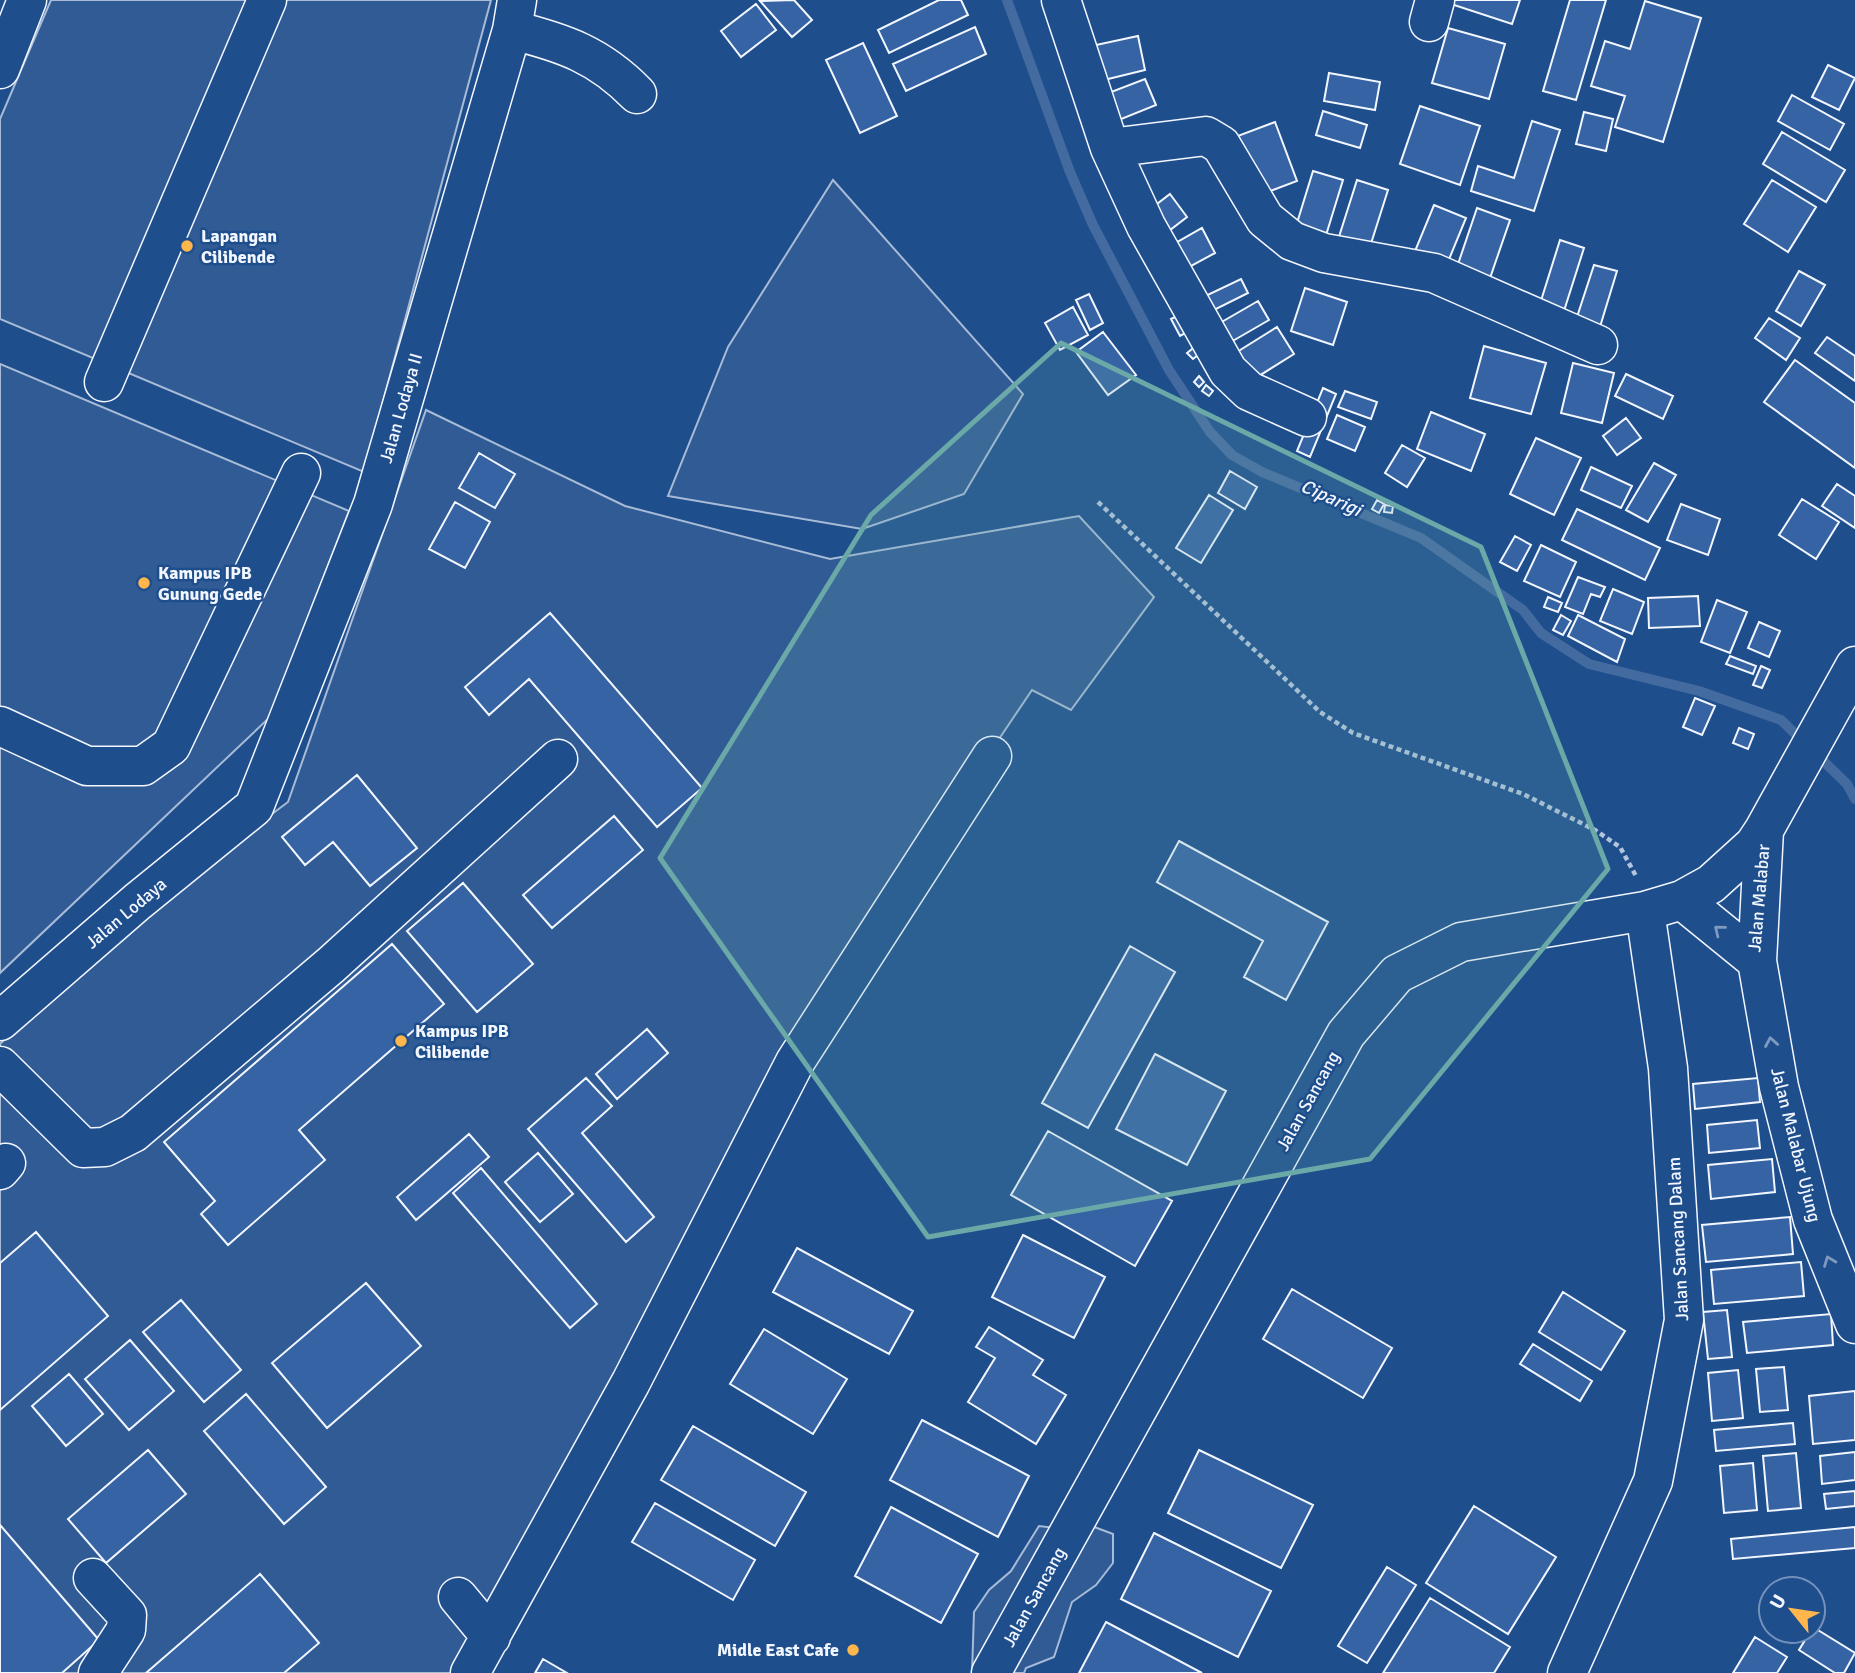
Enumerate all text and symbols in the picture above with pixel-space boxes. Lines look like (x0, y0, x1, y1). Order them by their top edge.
place label: Lapangan Cilibende (201, 225, 277, 268)
marker: Lapangan Cilibende (179, 238, 195, 254)
street label: Jalan Lodaya II (375, 350, 427, 466)
water label: Ciparigi (1297, 474, 1367, 523)
place label: Kampus IPB Gunung Gede (158, 562, 262, 605)
marker: Kampus IPB Gunung Gede (136, 575, 152, 591)
street label: Jalan Malabar (1743, 843, 1775, 953)
street label: Jalan Lodaya (81, 873, 171, 953)
one-way arrow (1715, 926, 1727, 939)
place label: Kampus IPB Cilibende (415, 1020, 509, 1063)
marker: Kampus IPB Cilibende (393, 1033, 409, 1049)
one-way arrow (1764, 1036, 1779, 1047)
street label: Jalan Sancang (1272, 1047, 1344, 1155)
street label: Jalan Malabar Ujung (1766, 1065, 1826, 1225)
street label: Jalan Sancang Dalam (1663, 1156, 1693, 1322)
one-way arrow (1824, 1256, 1838, 1268)
street label: Jalan Sancang (998, 1543, 1070, 1651)
north arrow (1757, 1575, 1827, 1645)
text: U (1765, 1590, 1792, 1614)
place label: Midle East Cafe (717, 1639, 839, 1661)
marker: Midle East Cafe (845, 1642, 861, 1658)

